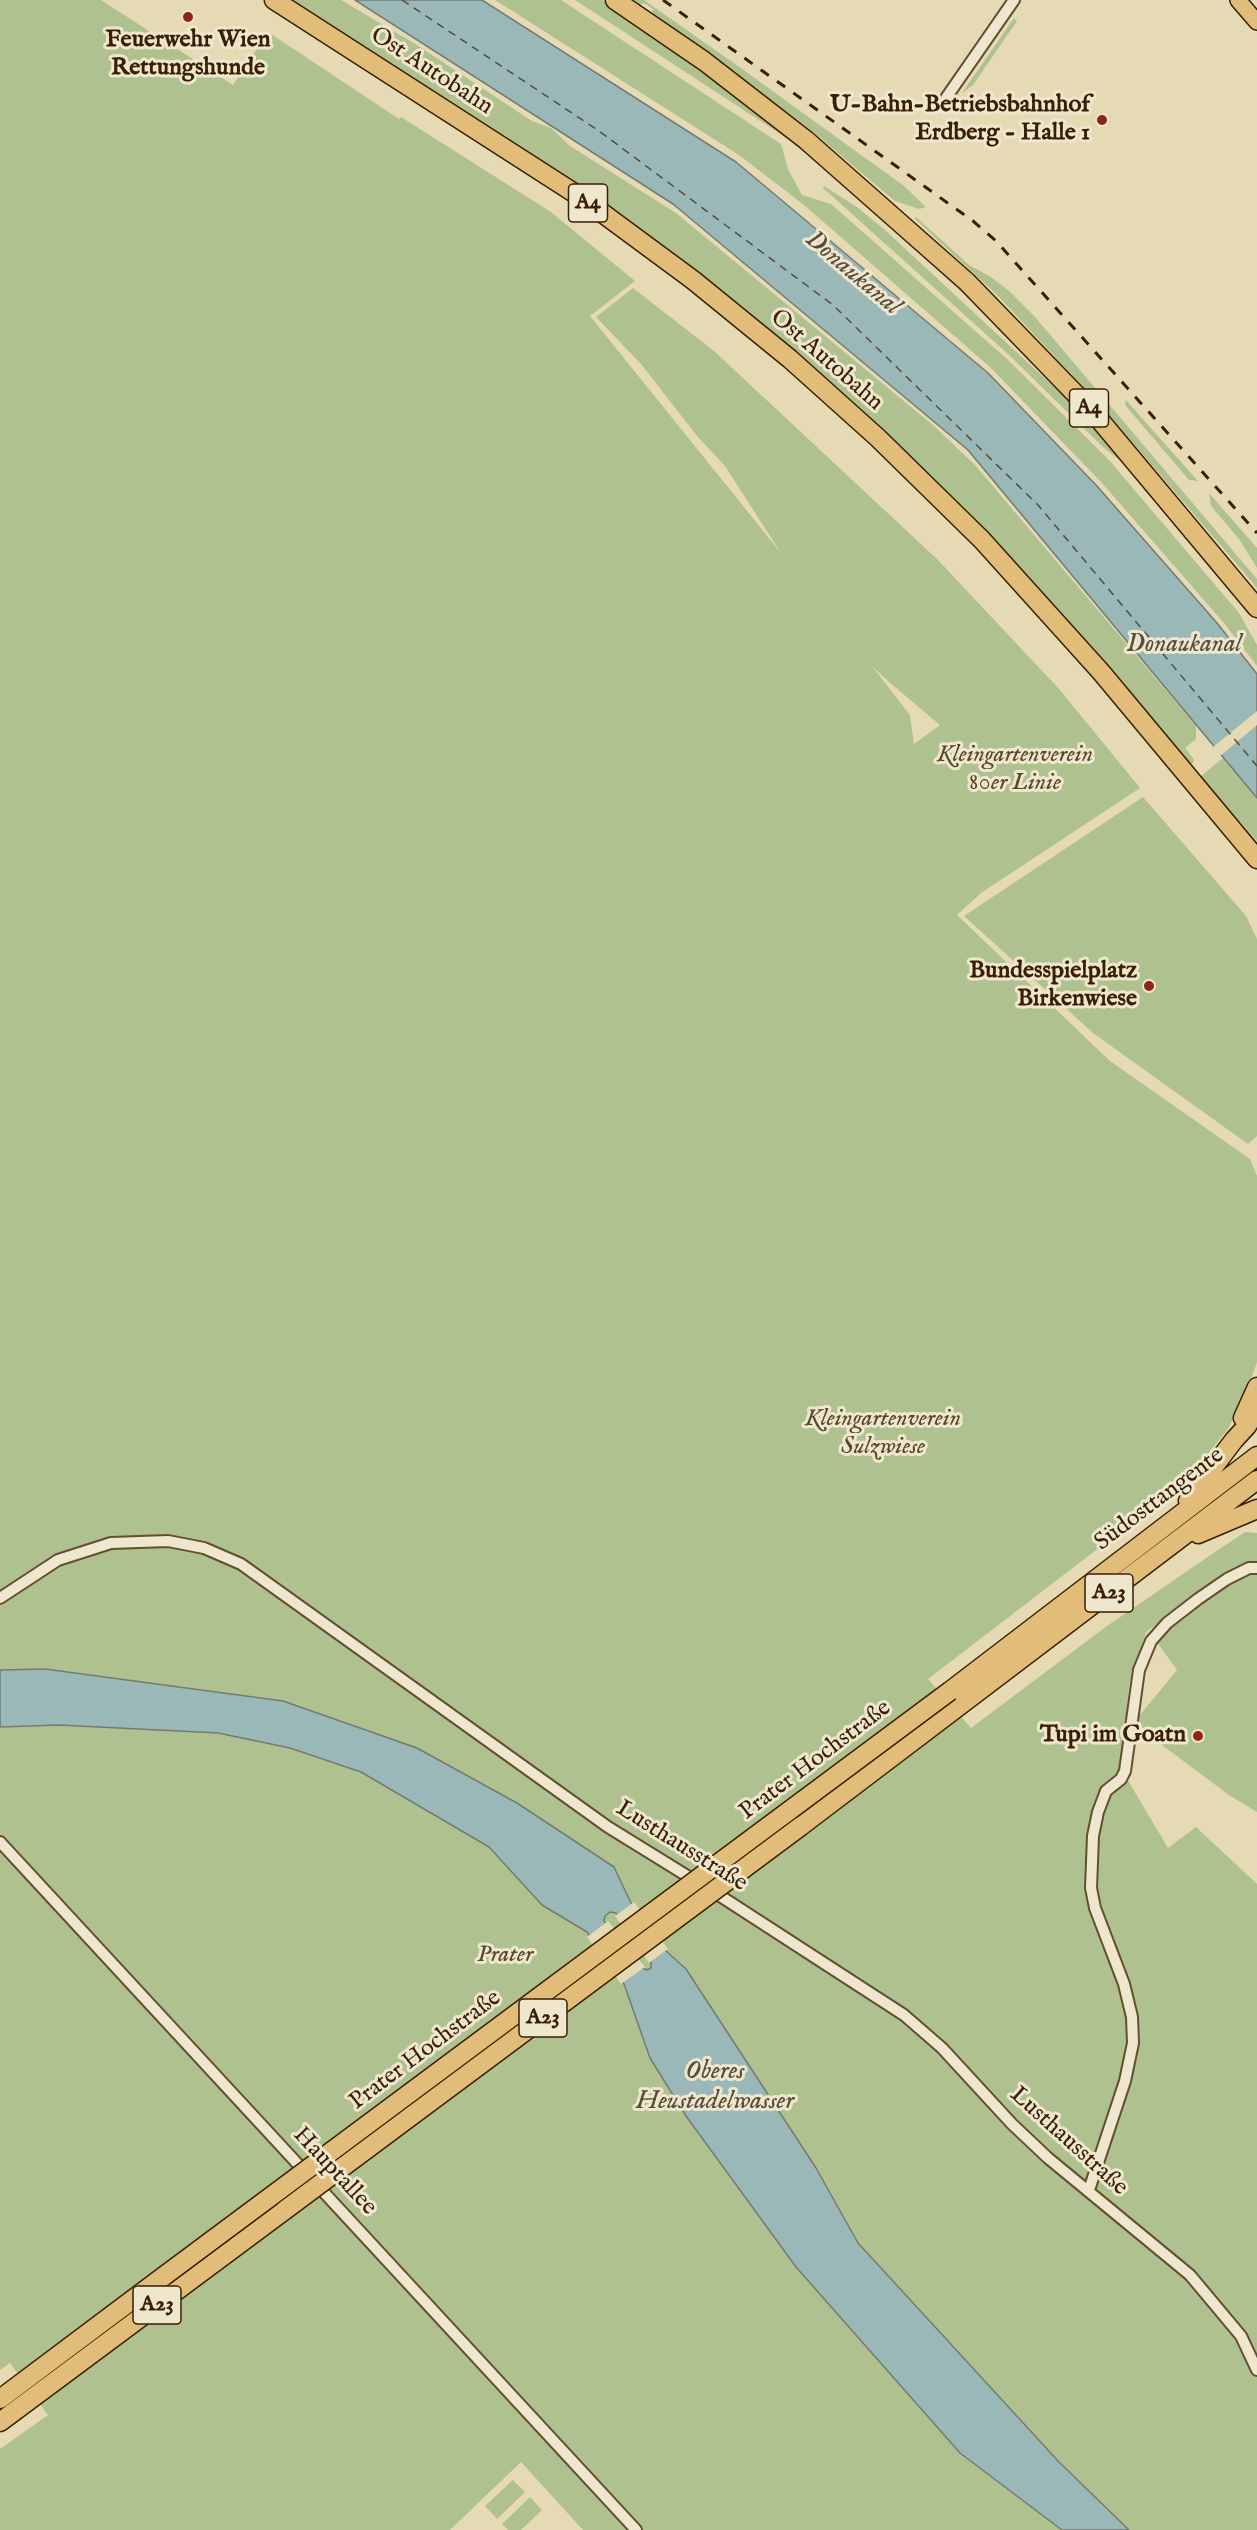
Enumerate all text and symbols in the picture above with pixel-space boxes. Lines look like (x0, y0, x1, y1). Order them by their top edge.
marker: Feuerwehr Wien Rettungshunde (181, 10, 195, 24)
street label: Ost Autobahn (364, 22, 498, 122)
place label: Feuerwehr Wien Rettungshunde (106, 27, 270, 83)
place label: U-Bahn-Betriebsbahnhof Erdberg - Halle 1 (830, 92, 1090, 148)
marker: U-Bahn-Betriebsbahnhof Erdberg - Halle 1 (1095, 113, 1109, 127)
road number: A4 (568, 184, 608, 222)
water label: Donaukanal (798, 225, 906, 323)
street label: Ost Autobahn (764, 304, 888, 418)
road number: A4 (1070, 389, 1108, 427)
water label: Donaukanal (1126, 630, 1242, 662)
park label: Kleingartenverein 80er Linie (937, 742, 1093, 798)
place label: Bundesspielplatz Birkenwiese (969, 958, 1137, 1014)
marker: Bundesspielplatz Birkenwiese (1142, 979, 1156, 993)
park label: Kleingartenverein Sulzwiese (805, 1406, 961, 1462)
street label: Südosttangente (1090, 1442, 1230, 1558)
road number: A23 (1085, 1574, 1133, 1612)
street label: Prater Hochstraße (735, 1695, 897, 1827)
place label: Tupi im Goatn (1040, 1722, 1186, 1750)
marker: Tupi im Goatn (1191, 1729, 1205, 1743)
street label: Lusthausstraße (610, 1795, 752, 1899)
park label: Prater (477, 1942, 533, 1970)
street label: Prater Hochstraße (345, 1985, 507, 2117)
road number: A23 (519, 1999, 567, 2037)
water label: Oberes Heustadelwasser (636, 2057, 794, 2118)
street label: Lusthausstraße (1003, 2081, 1133, 2203)
street label: Hauptallee (286, 2122, 382, 2222)
road number: A23 (133, 2286, 181, 2324)

